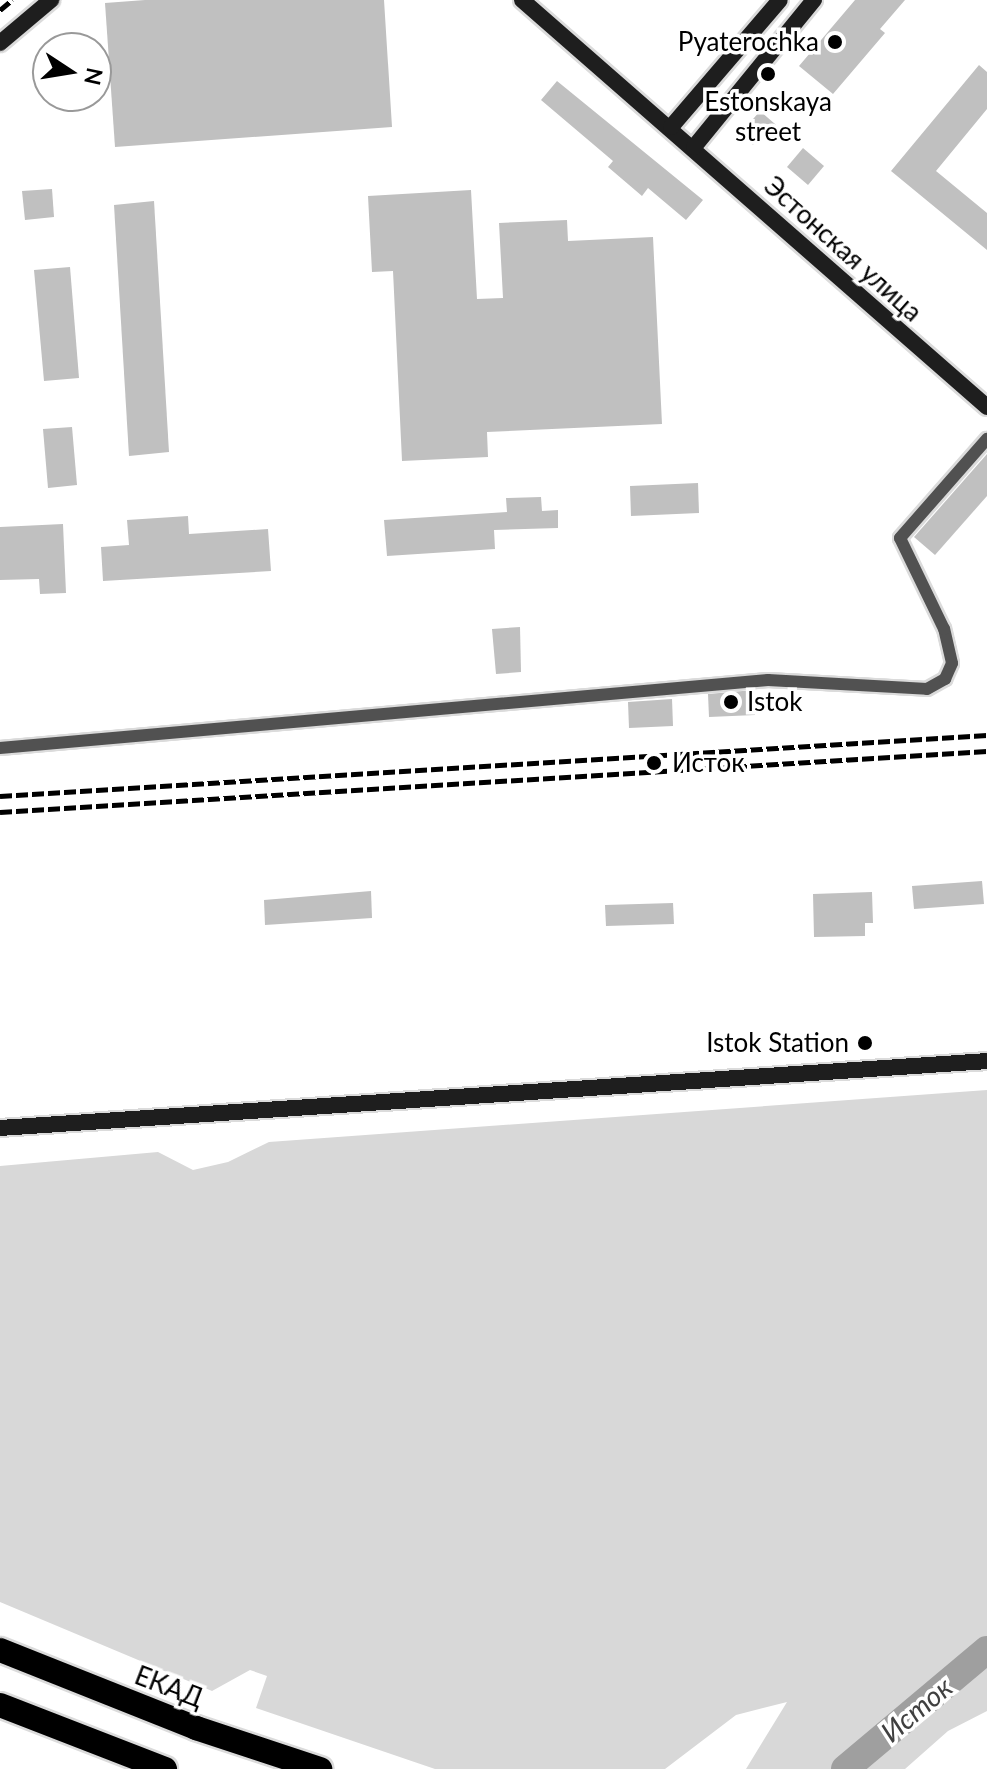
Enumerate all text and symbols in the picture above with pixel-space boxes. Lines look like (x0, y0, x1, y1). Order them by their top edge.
place label: Pyaterochka (678, 26, 819, 58)
north arrow (32, 32, 112, 112)
marker: Pyaterochka (826, 33, 844, 51)
marker: Estonskaya street (759, 65, 777, 83)
text: N (79, 66, 109, 88)
place label: Estonskaya street (704, 86, 832, 148)
street label: Эстонская улица (758, 170, 928, 328)
place label: Istok (747, 686, 802, 718)
marker: Istok (722, 693, 740, 711)
place label: Исток (672, 747, 745, 779)
marker: Исток (643, 752, 665, 774)
place label: Istok Station (706, 1027, 849, 1059)
marker: Istok Station (856, 1034, 874, 1052)
street label: ЕКАД (130, 1660, 208, 1714)
water label: Исток (874, 1670, 958, 1748)

